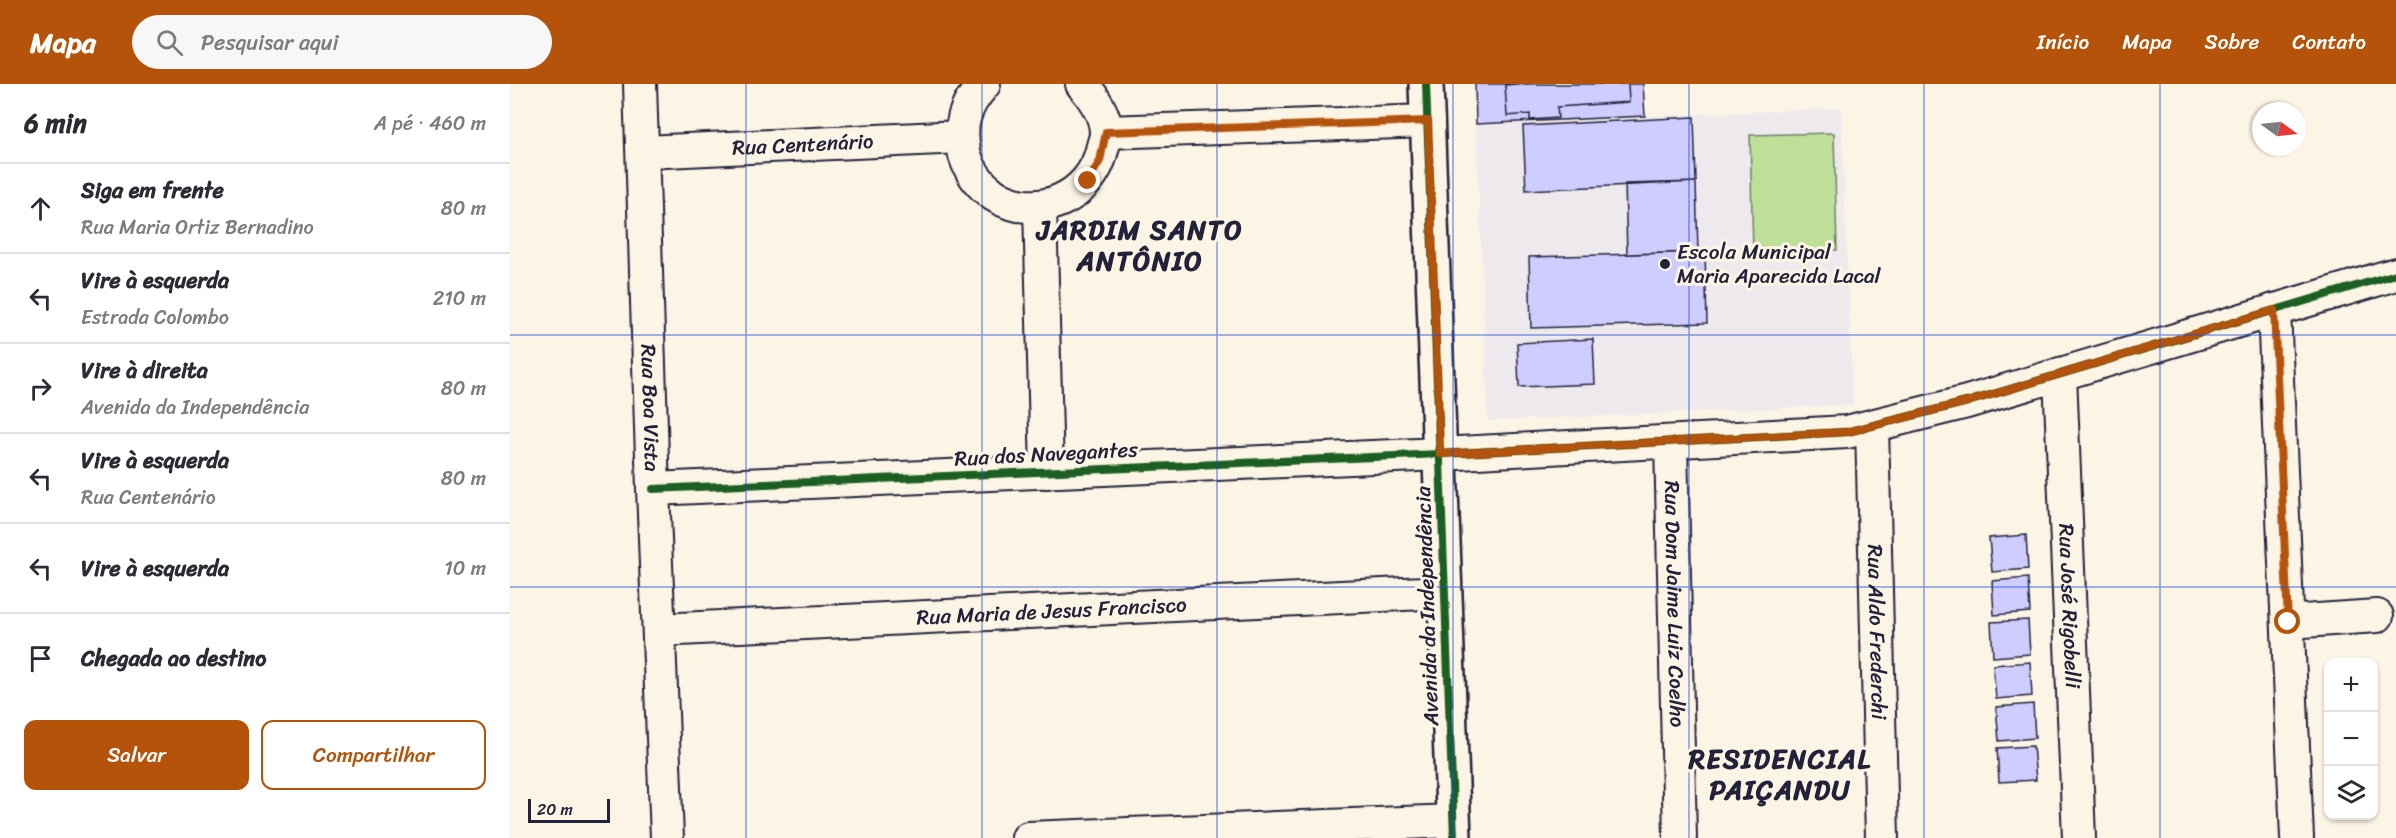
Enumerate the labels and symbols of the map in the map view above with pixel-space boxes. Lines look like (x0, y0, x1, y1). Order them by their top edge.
north arrow (2252, 102, 2306, 156)
street label: Rua Centenário (731, 122, 874, 167)
route end (1074, 167, 1100, 193)
district label: JARDIM SANTO ANTÔNIO (1035, 206, 1243, 285)
place label: Escola Municipal Maria Aparecida Lacal (1677, 233, 1882, 295)
marker: Escola Municipal Maria Aparecida Lacal (1658, 257, 1672, 271)
street label: Rua Boa Vista (629, 343, 671, 473)
street label: Rua dos Navegantes (953, 430, 1139, 478)
street label: Rua Dom Jaime Luiz Coelho (1653, 480, 1696, 728)
street label: Avenida da Independência (1404, 485, 1450, 727)
street label: Rua José Rigobelli (2047, 523, 2092, 690)
street label: Rua Aldo Frederchi (1856, 544, 1898, 721)
street label: Rua Maria de Jesus Francisco (916, 585, 1188, 637)
route start (2274, 608, 2300, 634)
district label: RESIDENCIAL PAIÇANDU (1687, 735, 1872, 814)
scale bar (528, 796, 610, 824)

